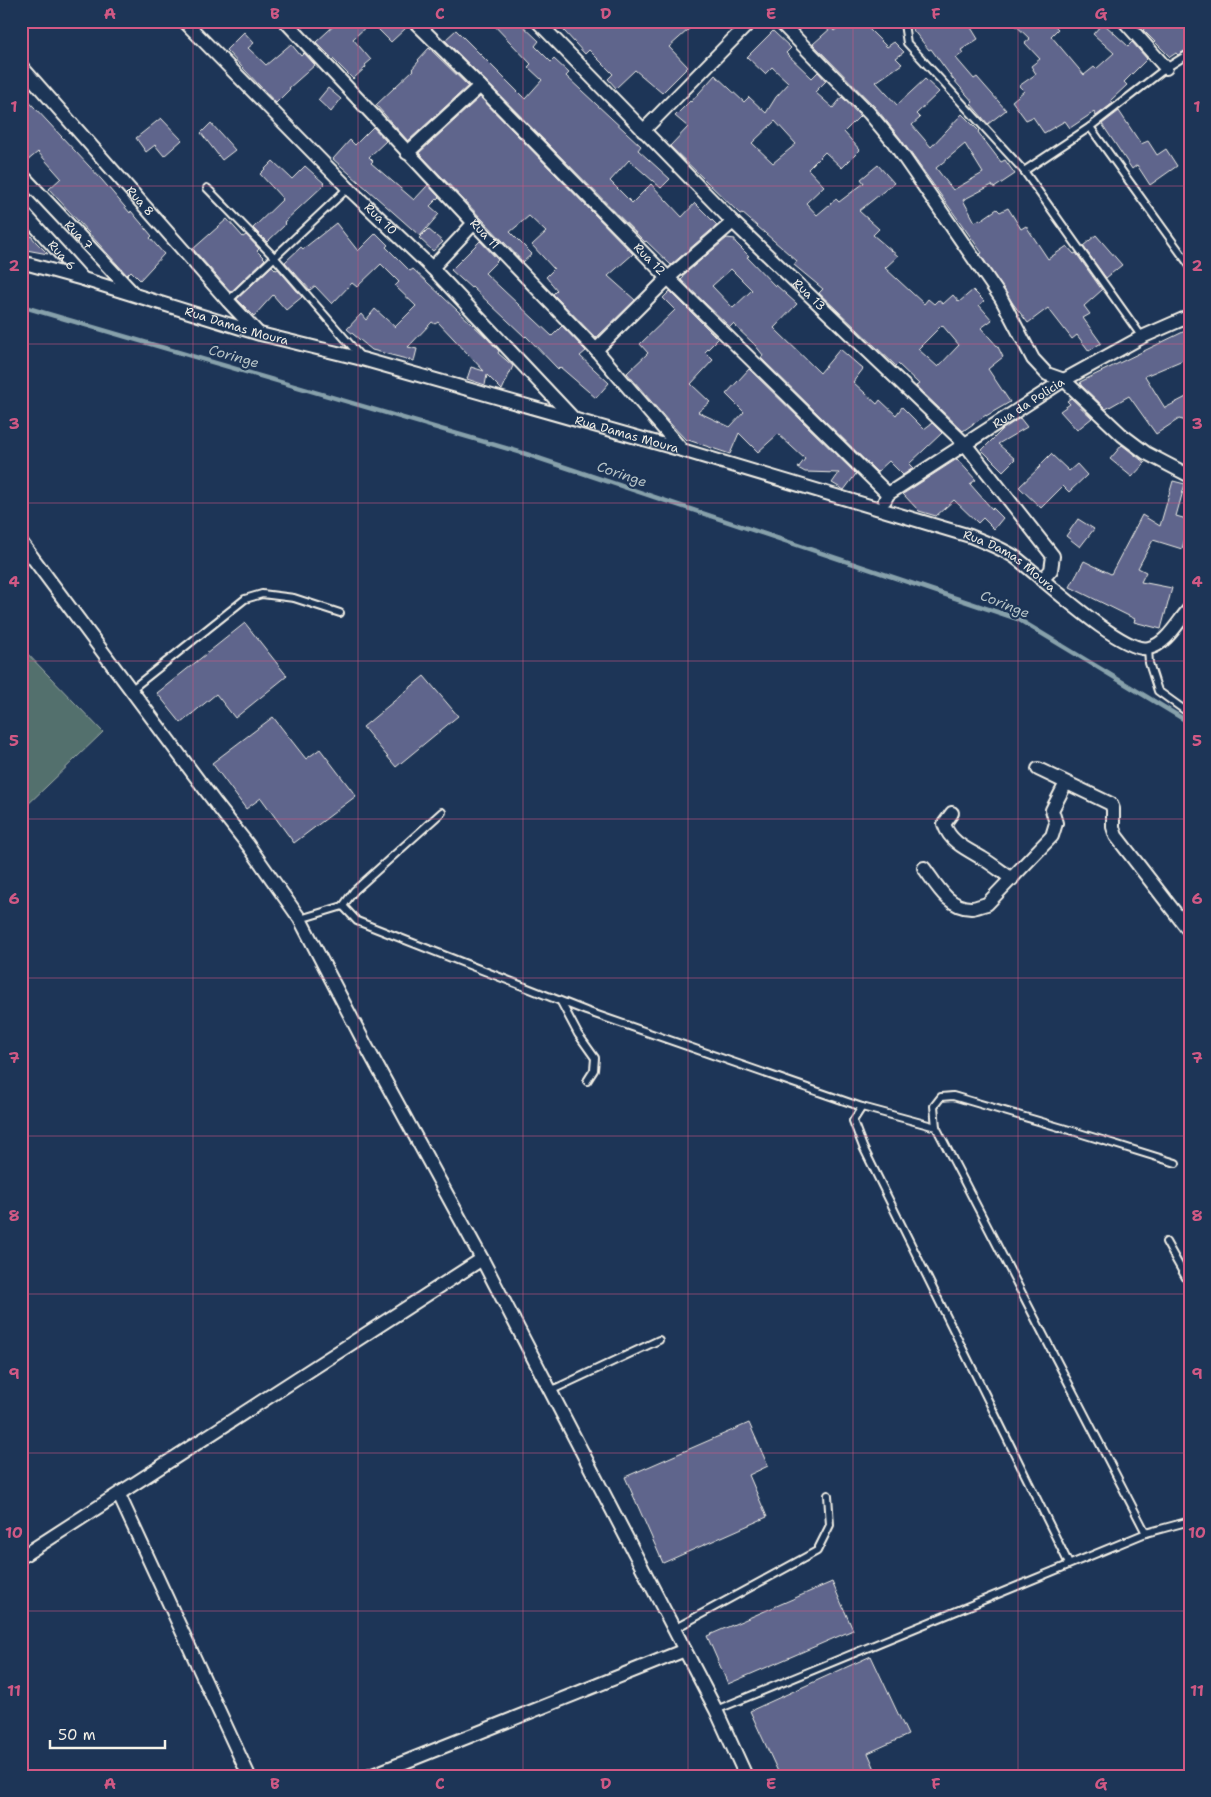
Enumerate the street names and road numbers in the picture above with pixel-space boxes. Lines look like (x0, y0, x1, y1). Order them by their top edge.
street label: Rua 8 (122, 183, 157, 219)
street label: Rua 10 (361, 200, 400, 238)
street label: Rua 11 (466, 216, 503, 253)
street label: Rua 7 (61, 217, 96, 253)
street label: Rua 6 (44, 237, 79, 274)
street label: Rua 12 (630, 240, 669, 279)
street label: Rua 13 (789, 275, 829, 314)
street label: Rua Damas Moura (183, 303, 291, 349)
street label: Rua da Policia (989, 374, 1068, 432)
street label: Rua Damas Moura (573, 412, 681, 457)
street label: Rua Damas Moura (961, 526, 1059, 596)

